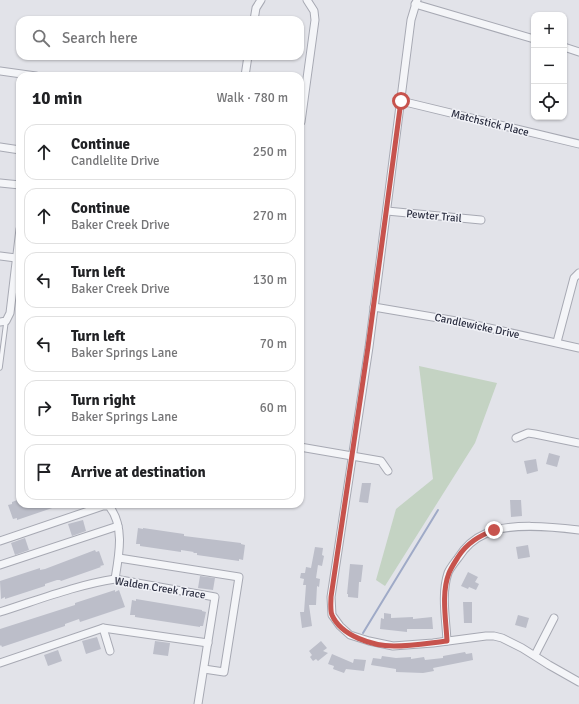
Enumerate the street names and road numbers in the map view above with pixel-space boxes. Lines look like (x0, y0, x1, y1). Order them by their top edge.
street label: Matchstick Place (450, 107, 530, 139)
street label: Pewter Trail (406, 207, 462, 225)
street label: Candlewicke Drive (433, 311, 521, 341)
street label: Walden Creek Trace (114, 574, 206, 602)

